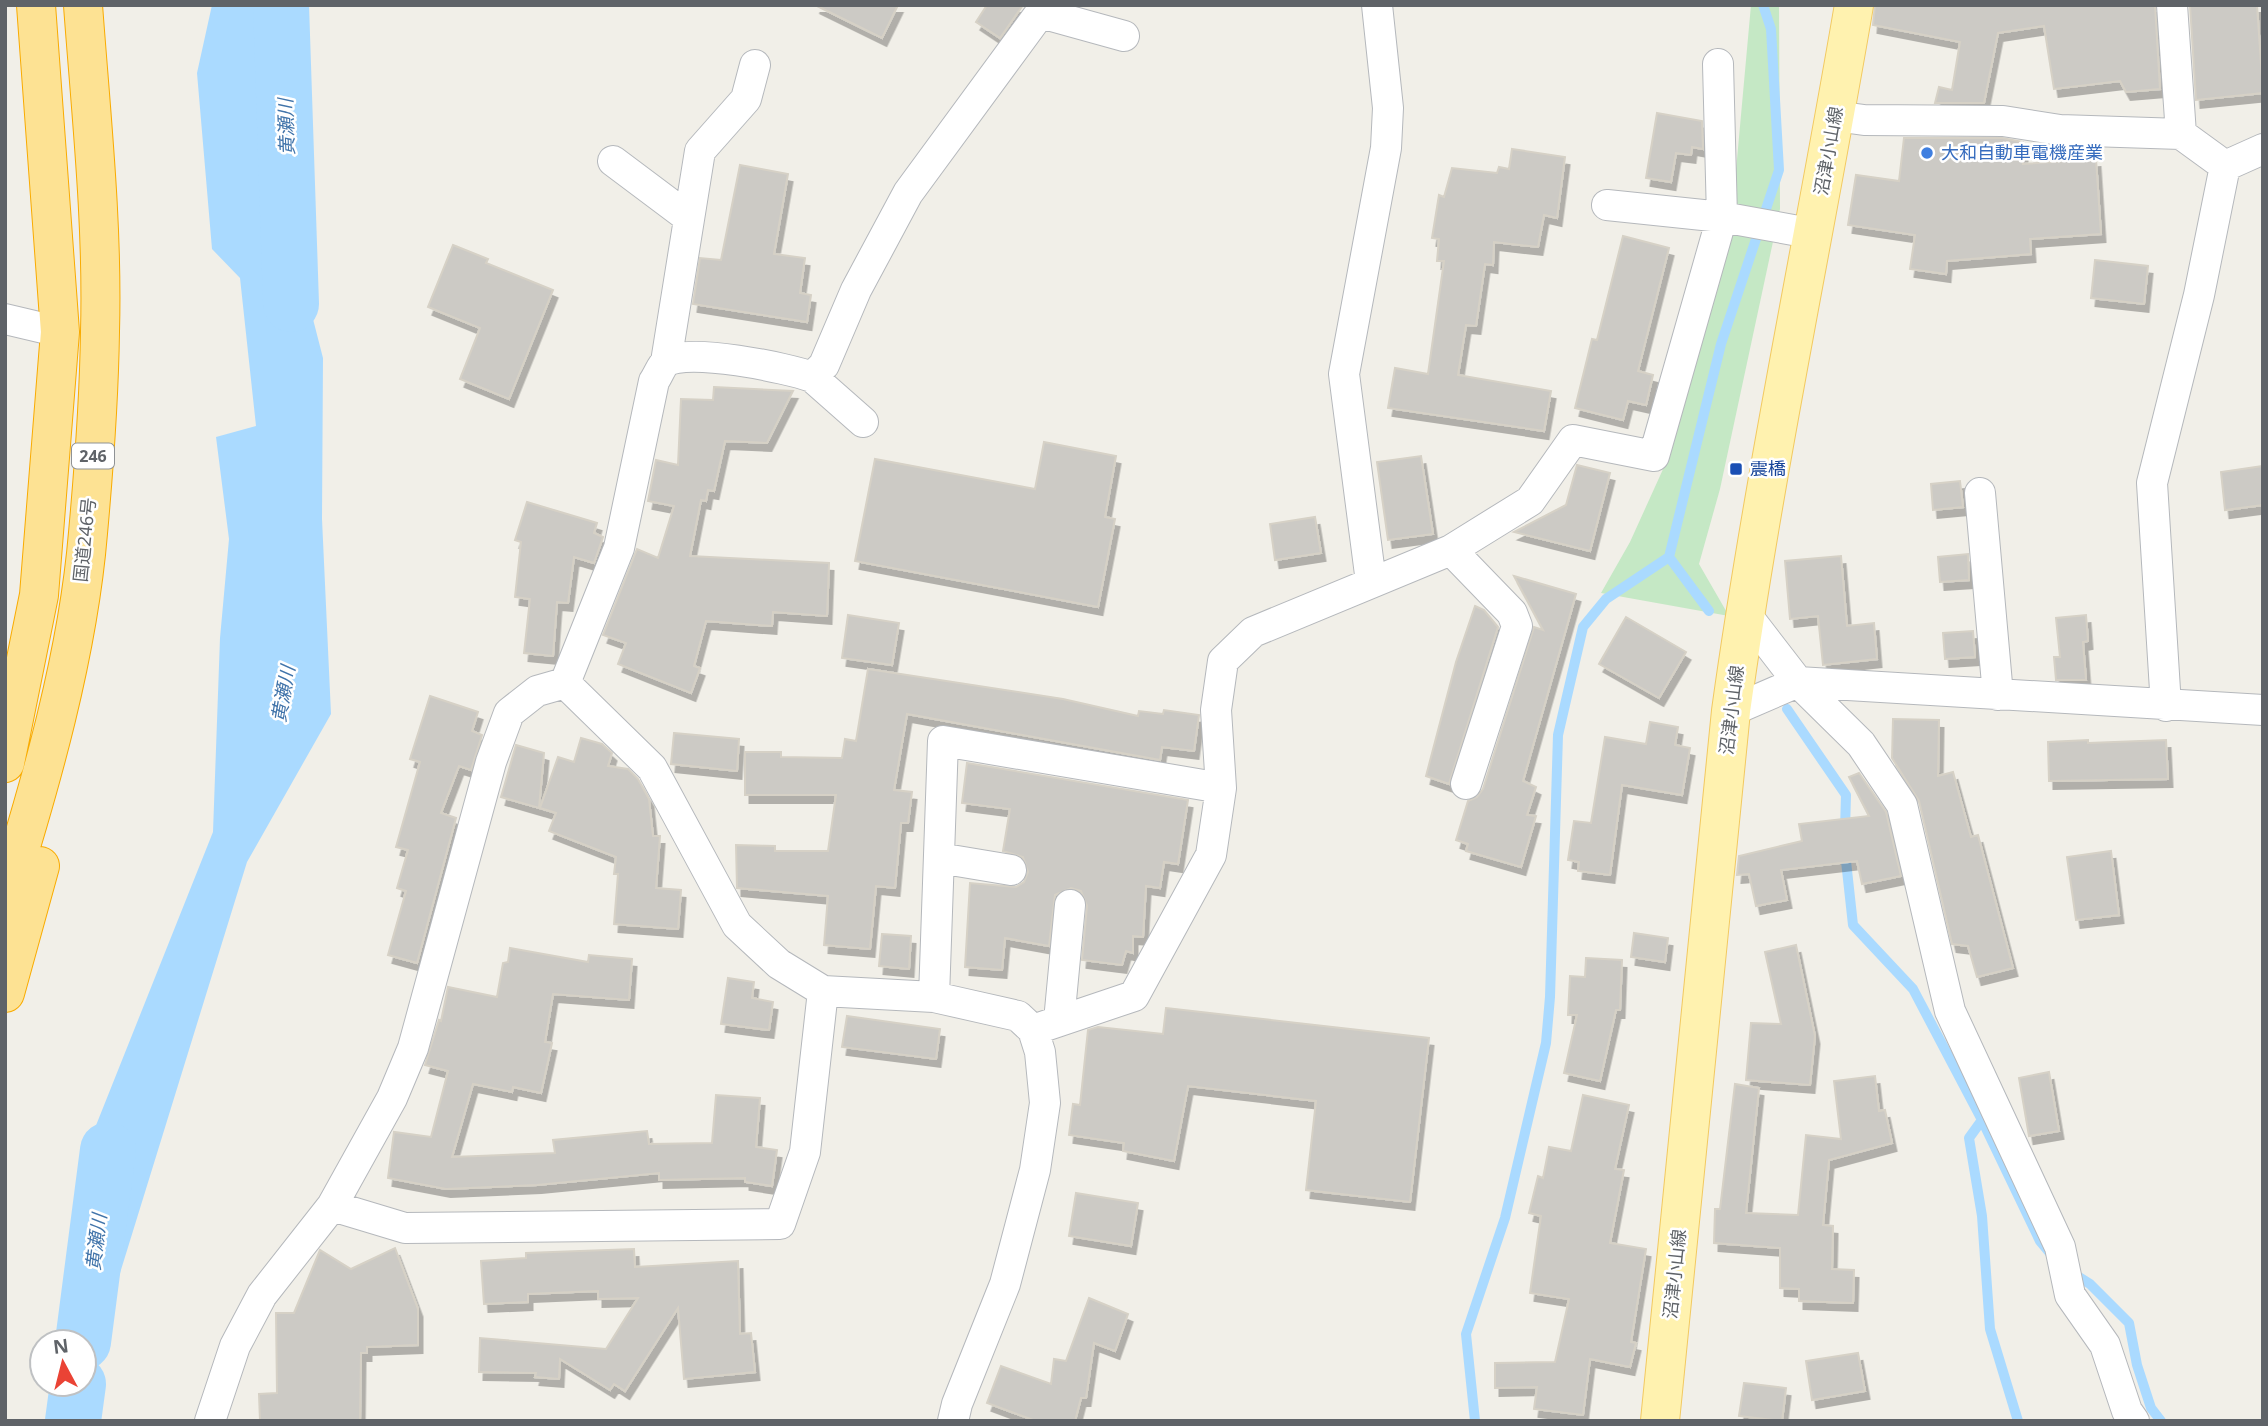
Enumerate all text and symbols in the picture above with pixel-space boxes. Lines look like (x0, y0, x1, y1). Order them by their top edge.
water label: 黄瀬川 (272, 96, 300, 156)
street label: 沼津小山線 (1808, 104, 1848, 197)
place label: 大和自動車電機産業 (1941, 140, 2103, 164)
marker: 大和自動車電機産業 (1919, 145, 1935, 161)
road number: 246 (72, 444, 114, 468)
place label: 震橋 (1750, 456, 1786, 480)
marker: 震橋 (1728, 461, 1744, 477)
street label: 国道246号 (68, 496, 100, 583)
water label: 黄瀬川 (265, 662, 301, 724)
street label: 沼津小山線 (1714, 664, 1748, 756)
water label: 黄瀬川 (80, 1210, 113, 1272)
street label: 沼津小山線 (1657, 1228, 1691, 1320)
north arrow (28, 1328, 98, 1398)
text: N (52, 1332, 70, 1360)

